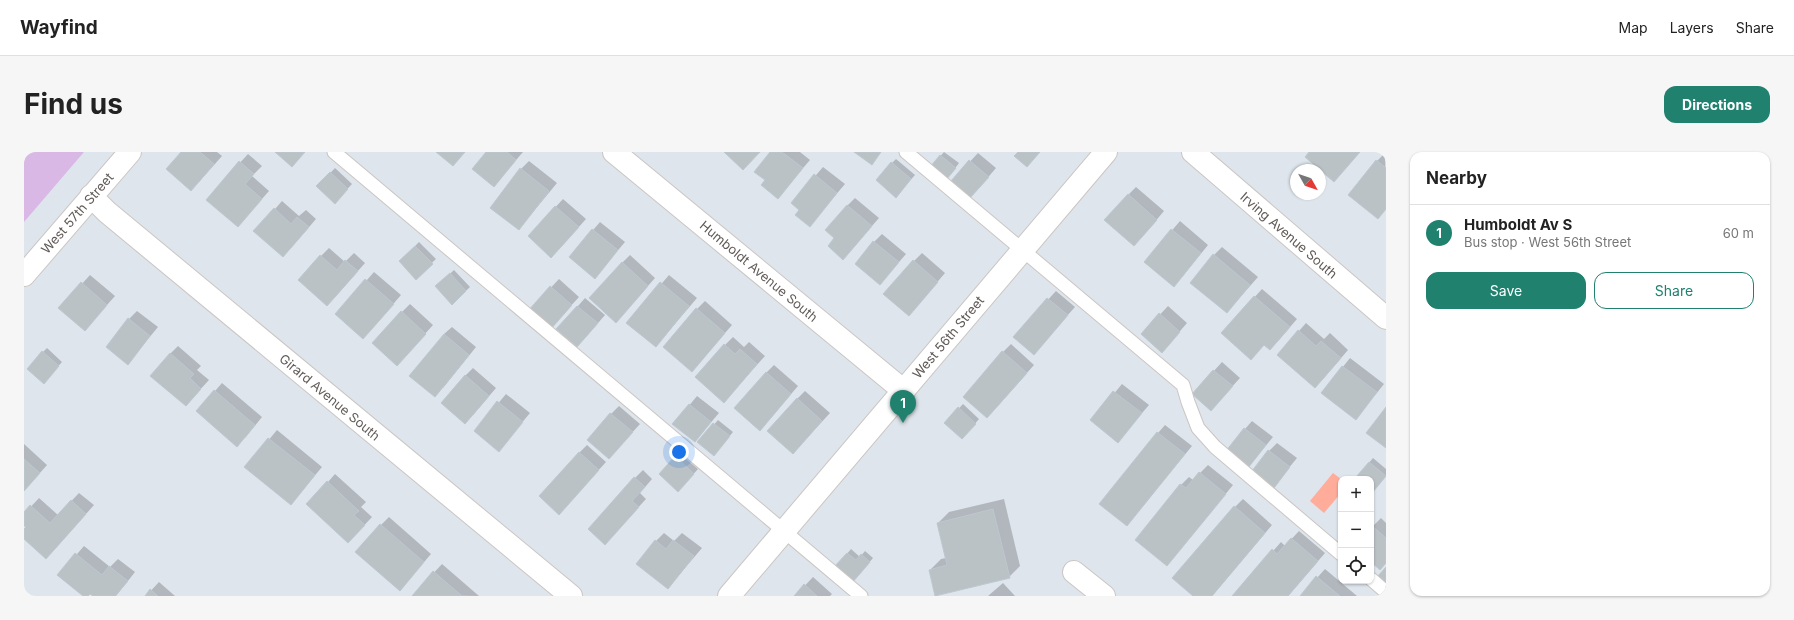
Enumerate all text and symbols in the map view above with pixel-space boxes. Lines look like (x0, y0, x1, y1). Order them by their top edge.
text: Wayfind (20, 16, 98, 39)
text: Map (1619, 19, 1648, 36)
text: Layers (1670, 19, 1714, 36)
text: Share (1736, 19, 1774, 36)
button: Directions (1664, 86, 1770, 123)
text: Find us (24, 87, 123, 121)
north arrow (1290, 164, 1326, 200)
text: Nearby (1426, 168, 1487, 188)
street label: West 57th Street (37, 169, 117, 257)
street label: Irving Avenue South (1237, 188, 1341, 282)
text: Humboldt Av S (1464, 215, 1572, 234)
street label: Humboldt Avenue South (697, 217, 821, 325)
text: 1 (1436, 225, 1442, 241)
text: 60 m (1723, 225, 1754, 241)
text: Bus stop · West 56th Street (1464, 234, 1631, 250)
button: Save (1426, 272, 1586, 309)
button: Share (1594, 272, 1754, 309)
street label: West 56th Street (909, 293, 987, 381)
street label: Girard Avenue South (276, 350, 384, 444)
pin: 1 (890, 390, 916, 423)
your location (669, 442, 689, 462)
map controls (1338, 476, 1374, 584)
button: + (1338, 476, 1374, 512)
button: − (1338, 512, 1374, 548)
button: locate (1338, 548, 1374, 584)

